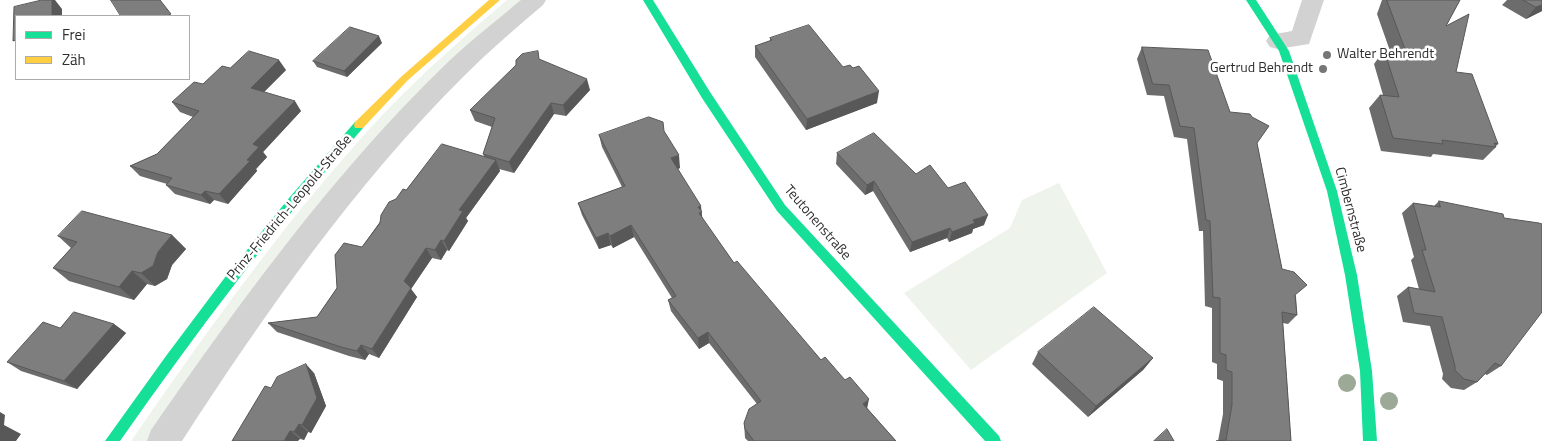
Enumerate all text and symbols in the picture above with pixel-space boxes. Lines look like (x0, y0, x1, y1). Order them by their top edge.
legend (15, 15, 190, 80)
text: Frei (62, 23, 85, 46)
place label: Walter Behrendt (1337, 47, 1434, 63)
text: Zäh (62, 48, 86, 71)
marker: Walter Behrendt (1321, 49, 1333, 61)
place label: Gertrud Behrendt (1210, 61, 1313, 77)
marker: Gertrud Behrendt (1317, 63, 1329, 75)
street label: Prinz-Friedrich-Leopold-Straße (224, 132, 356, 284)
street label: Cimbernstraße (1331, 166, 1369, 254)
street label: Teutonenstraße (780, 182, 854, 264)

